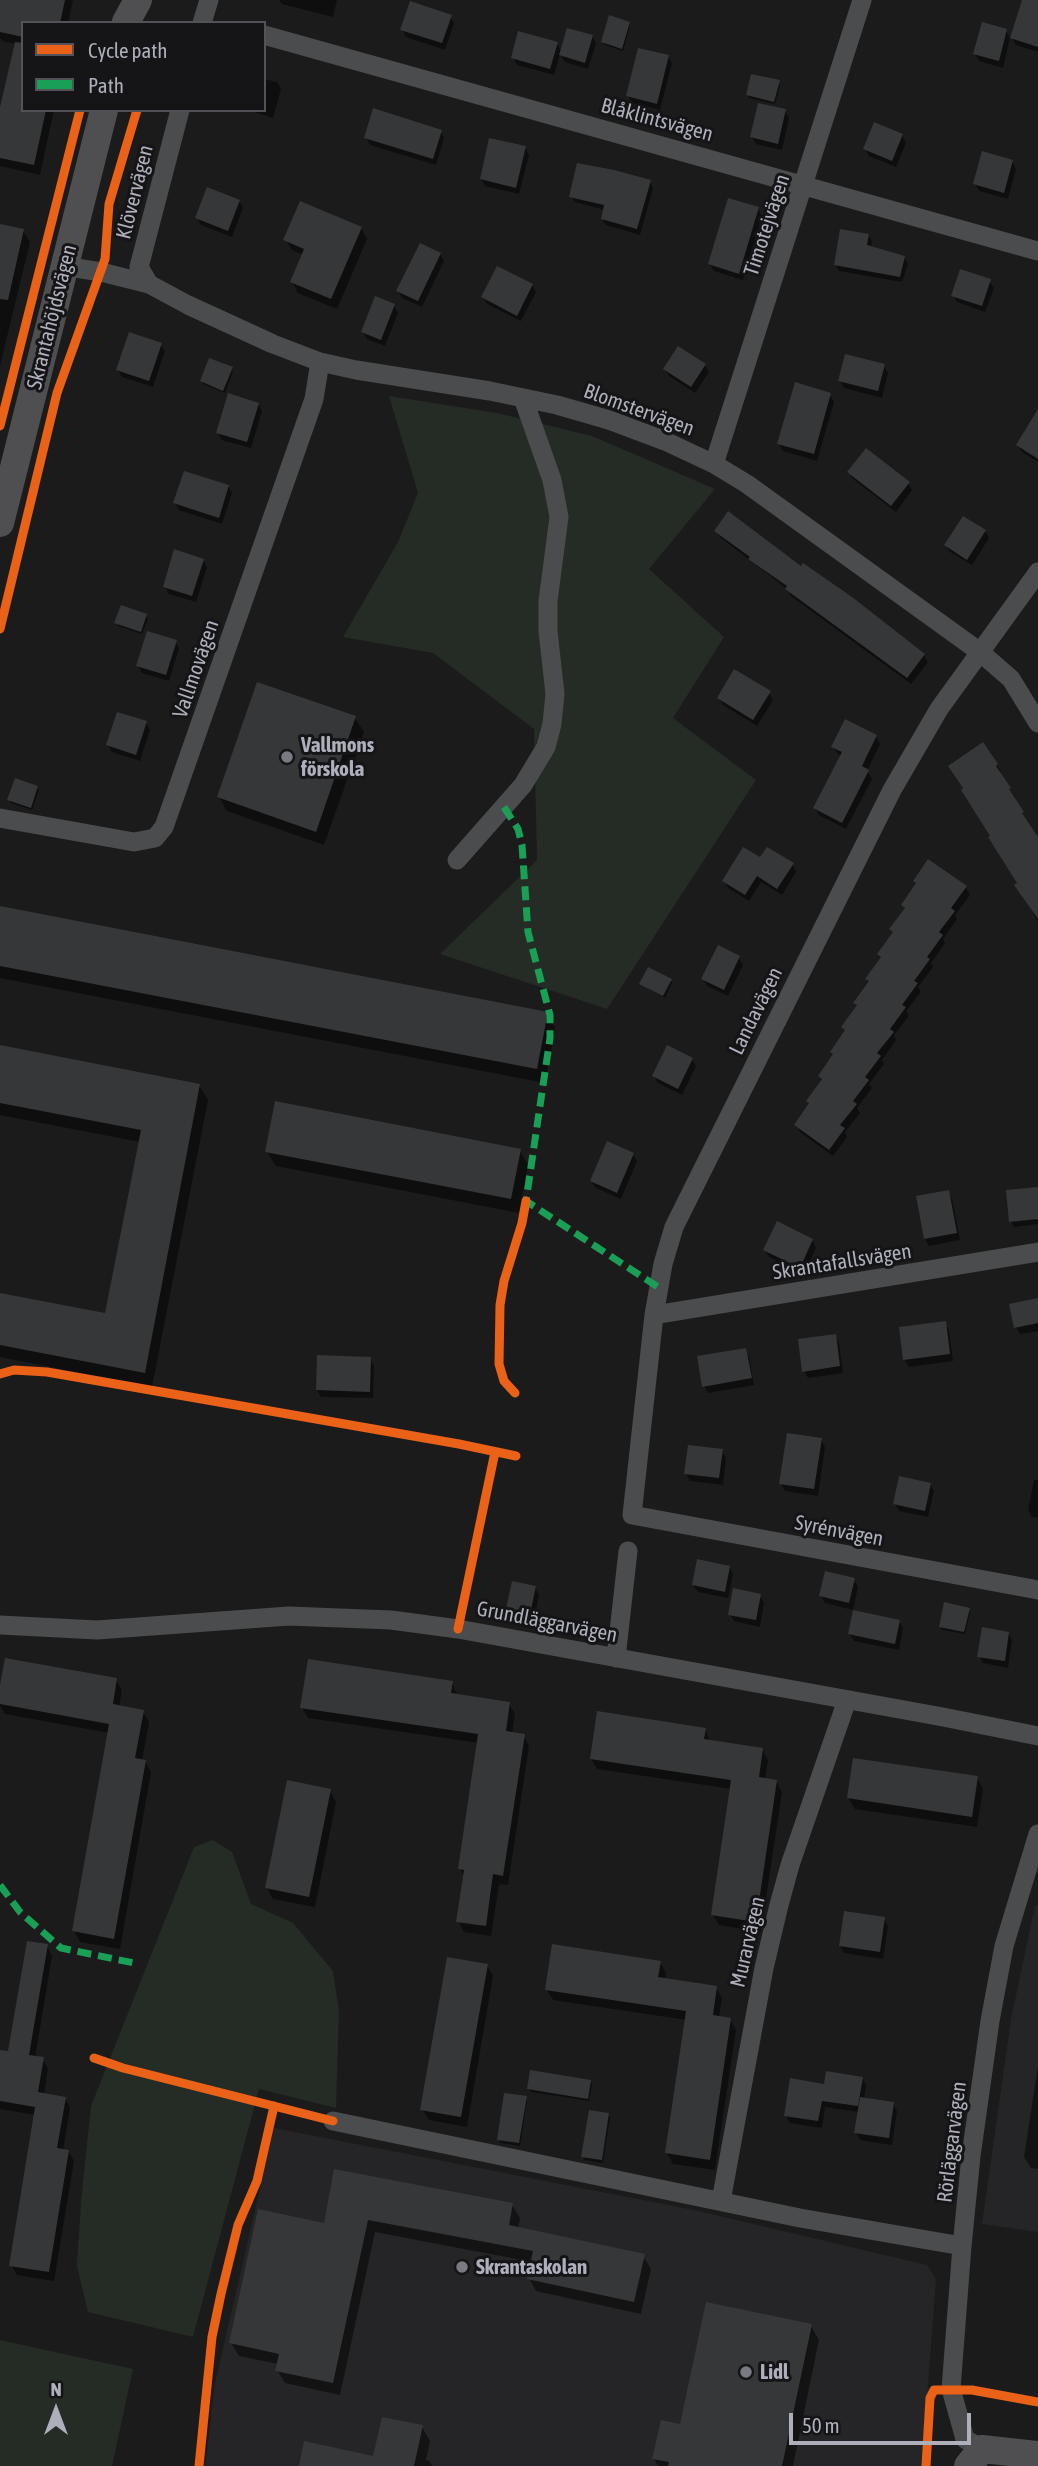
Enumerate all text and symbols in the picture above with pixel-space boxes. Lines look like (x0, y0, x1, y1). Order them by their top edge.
legend (21, 21, 266, 112)
text: Cycle path (88, 38, 167, 62)
text: Path (88, 73, 124, 97)
street label: Blåklintsvägen (598, 93, 716, 147)
street label: Klövervägen (111, 142, 159, 242)
street label: Timotejvägen (739, 171, 795, 279)
street label: Skrantahöjdsvägen (22, 242, 82, 392)
street label: Blomstervägen (580, 378, 698, 442)
street label: Vallmovägen (168, 617, 224, 721)
place label: Vallmons förskola (301, 732, 374, 782)
marker: Vallmons förskola (279, 749, 295, 765)
street label: Landavägen (724, 963, 788, 1059)
street label: Skrantafallsvägen (771, 1239, 913, 1285)
street label: Syrénvägen (793, 1510, 885, 1552)
street label: Grundläggarvägen (475, 1596, 619, 1648)
street label: Murarvägen (725, 1894, 771, 1990)
street label: Rörläggarvägen (932, 2080, 972, 2204)
place label: Skrantaskolan (476, 2254, 587, 2280)
marker: Skrantaskolan (454, 2259, 470, 2275)
place label: Lidl (760, 2359, 788, 2385)
marker: Lidl (738, 2364, 754, 2380)
north arrow (21, 2375, 91, 2445)
text: N (50, 2378, 62, 2400)
scale bar (793, 2400, 975, 2444)
text: 50 m (802, 2413, 840, 2437)

